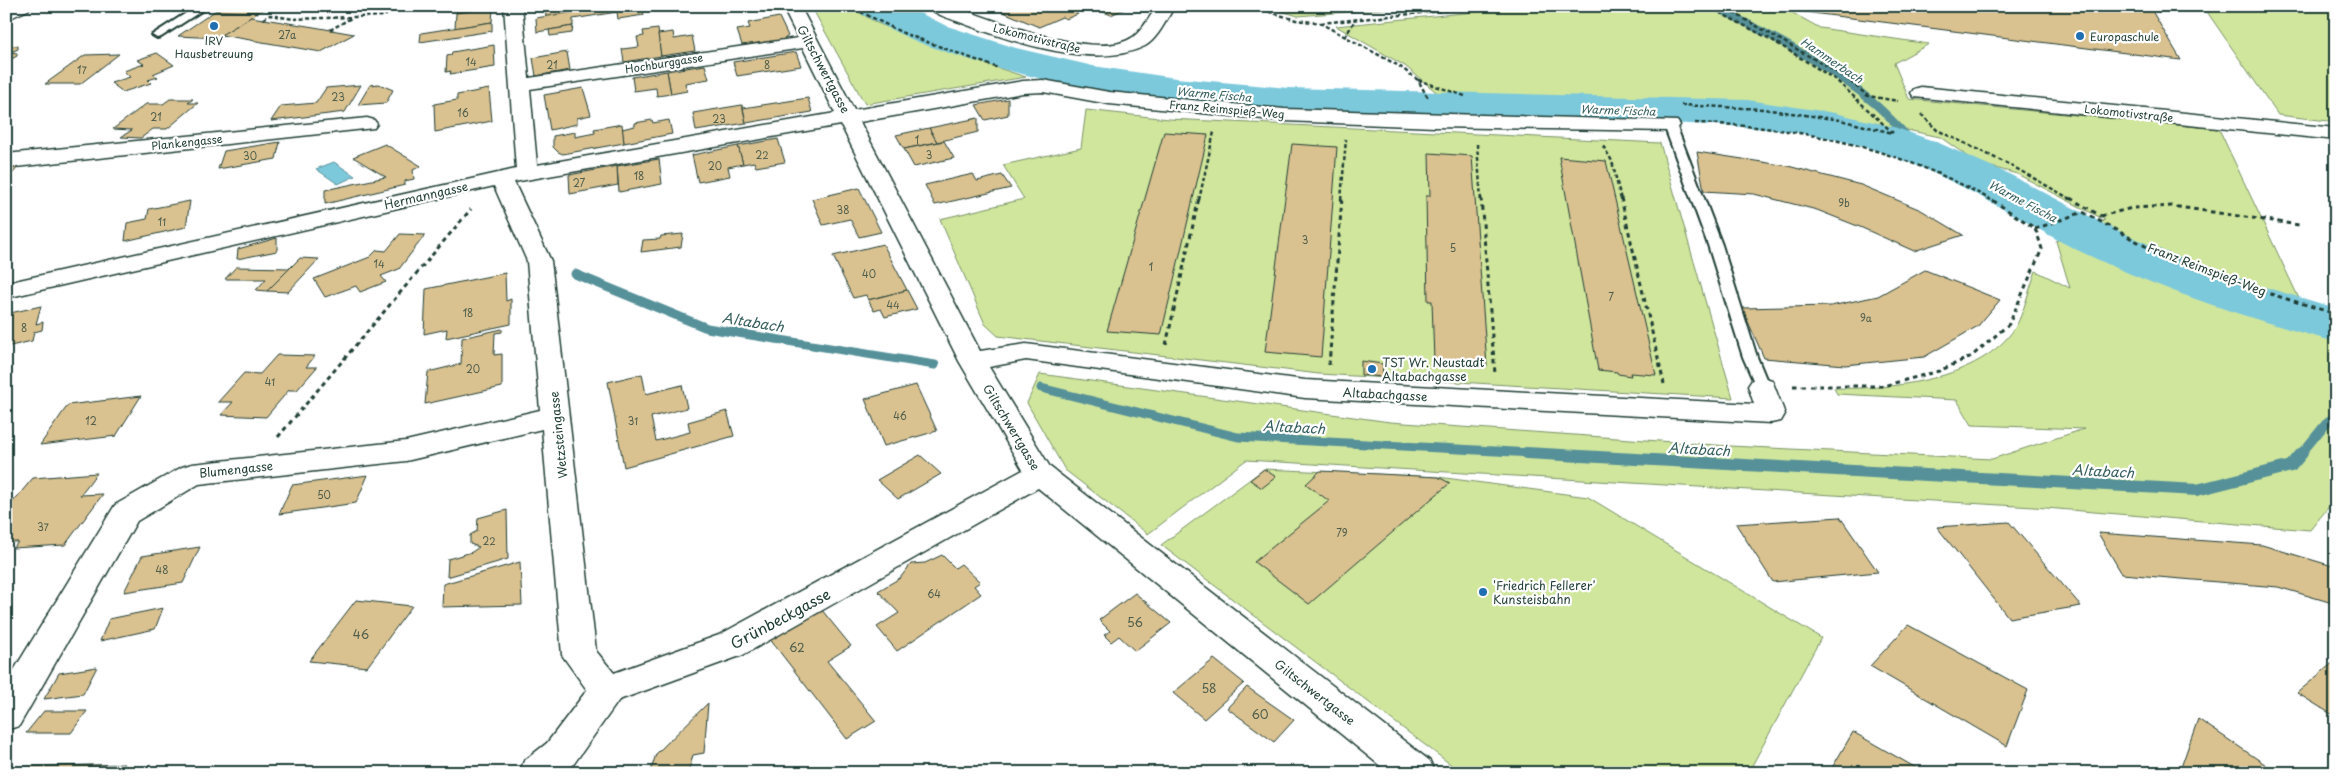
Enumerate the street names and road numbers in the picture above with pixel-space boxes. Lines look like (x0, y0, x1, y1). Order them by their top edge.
street label: Lokomotivstraße (992, 19, 1083, 57)
street label: Giltschwertgasse (793, 22, 855, 116)
street label: Hochburggasse (624, 48, 704, 78)
street label: Franz Reimspieß-Weg (1169, 96, 1285, 122)
street label: Lokomotivstraße (2084, 100, 2174, 126)
street label: Plankengasse (150, 130, 224, 154)
street label: Hermanngasse (382, 177, 470, 213)
street label: Franz Reimspieß-Weg (2145, 238, 2269, 300)
street label: Giltschwertgasse (979, 380, 1045, 474)
street label: Altabachgasse (1342, 383, 1428, 405)
street label: Wetzsteingasse (544, 390, 572, 480)
street label: Blumengasse (198, 456, 274, 482)
street label: Grünbeckgasse (726, 582, 834, 654)
street label: Giltschwertgasse (1271, 655, 1359, 729)

